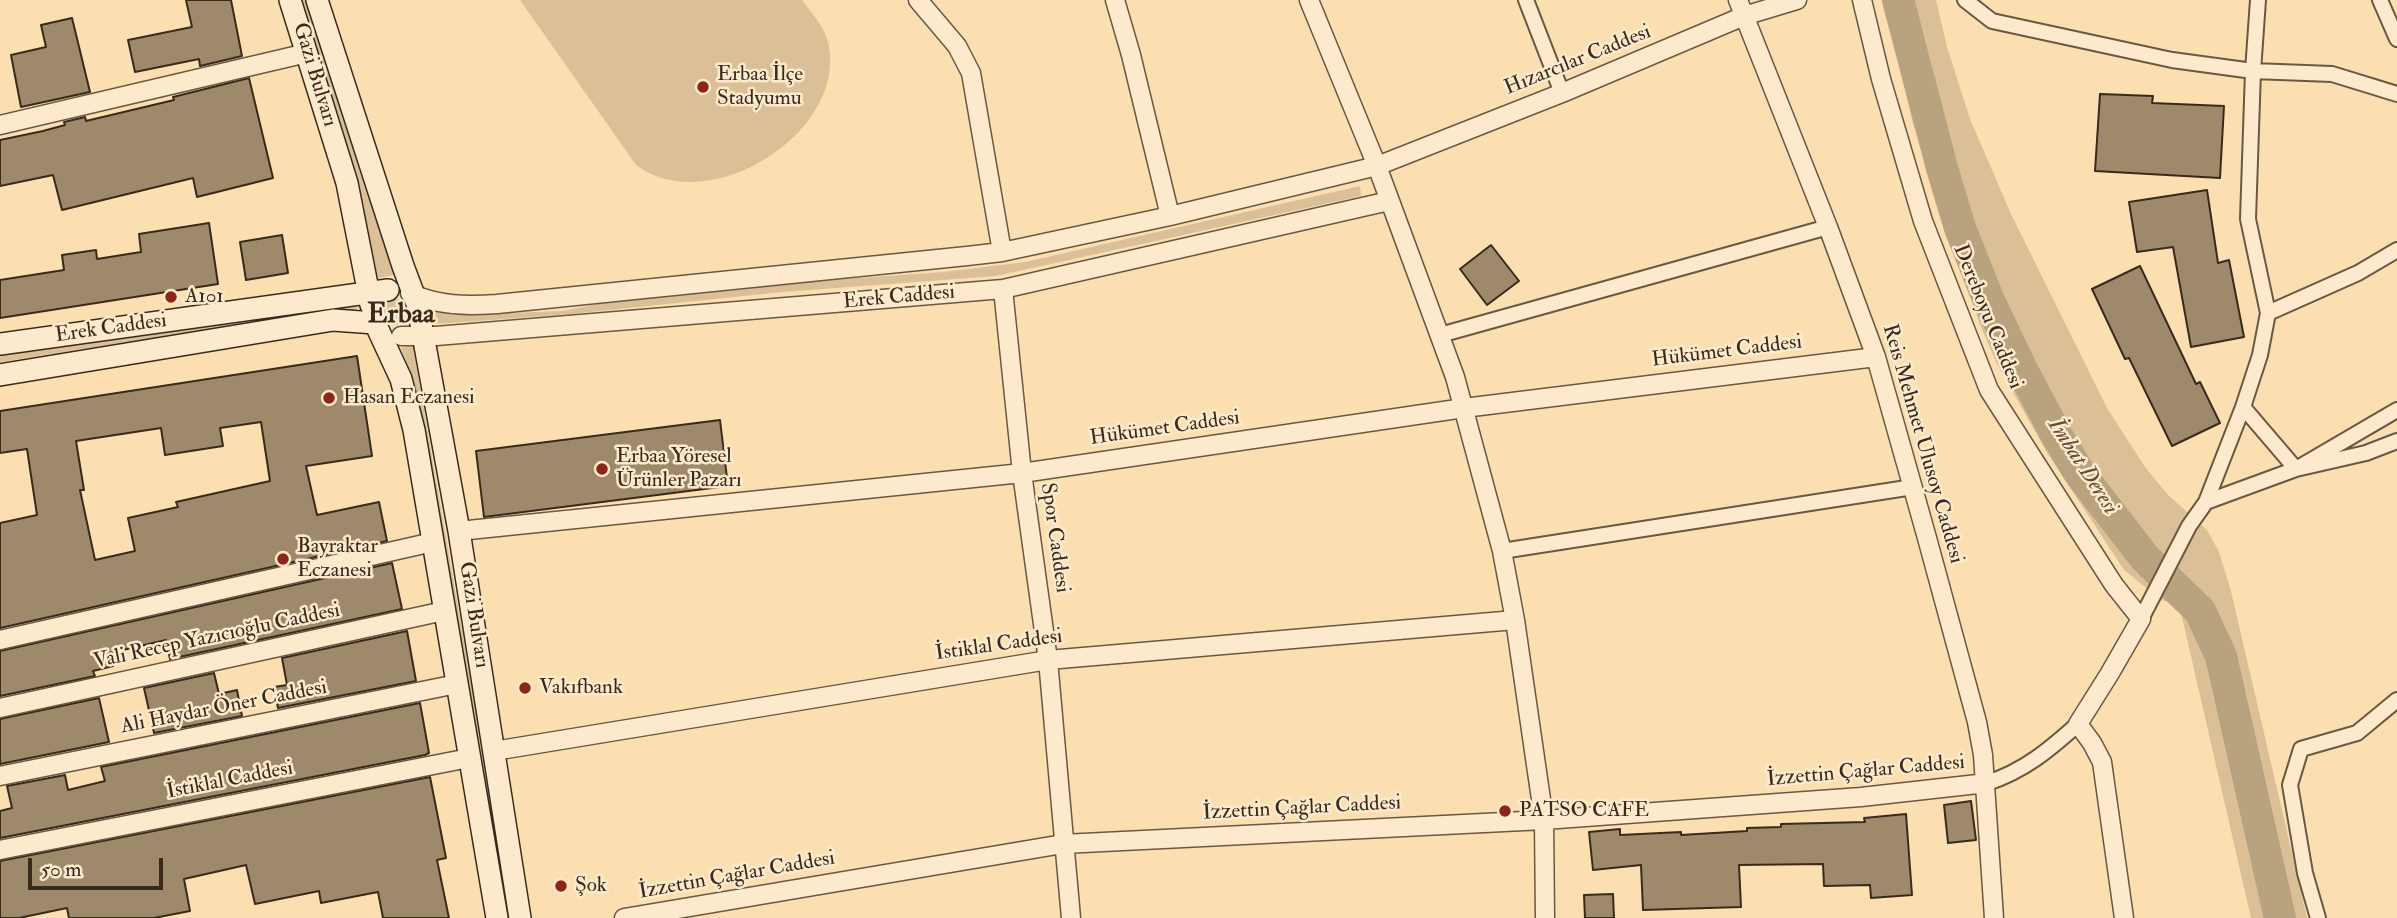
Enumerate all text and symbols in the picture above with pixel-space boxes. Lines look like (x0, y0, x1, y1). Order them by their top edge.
street label: Gazi Bulvarı (286, 20, 342, 130)
street label: Hızarcılar Caddesi (1501, 20, 1655, 102)
place label: Erbaa İlçe Stadyumu (717, 62, 803, 112)
marker: Erbaa İlçe Stadyumu (695, 79, 711, 95)
street label: Dereboyu Caddesi (1947, 241, 2027, 393)
street label: Erek Caddesi (842, 281, 956, 315)
place label: A101 (185, 284, 224, 310)
marker: A101 (163, 289, 179, 305)
district label: Erbaa (367, 299, 435, 333)
street label: Erek Caddesi (54, 309, 168, 349)
street label: Reis Mehmet Ulusoy Caddesi (1876, 322, 1968, 566)
street label: Hükümet Caddesi (1651, 330, 1803, 374)
place label: Hasan Eczanesi (343, 385, 475, 411)
marker: Hasan Eczanesi (321, 390, 337, 406)
street label: Hükümet Caddesi (1088, 406, 1242, 452)
water label: İmbat Deresi (2041, 414, 2123, 520)
place label: Erbaa Yöresel Ürünler Pazarı (616, 444, 742, 494)
marker: Erbaa Yöresel Ürünler Pazarı (594, 461, 610, 477)
street label: Spor Caddesi (1034, 481, 1074, 595)
place label: Bayraktar Eczanesi (297, 534, 378, 584)
marker: Bayraktar Eczanesi (275, 551, 291, 567)
street label: Gazi Bulvarı (452, 560, 494, 670)
street label: Vali Recep Yazıcıoğlu Caddesi (92, 599, 342, 675)
street label: İstiklal Caddesi (934, 625, 1064, 667)
place label: Vakıfbank (539, 675, 623, 701)
street label: Ali Haydar Öner Caddesi (119, 676, 329, 740)
marker: Vakıfbank (517, 680, 533, 696)
street label: İzzettin Çağlar Caddesi (1766, 751, 1966, 793)
street label: İstiklal Caddesi (165, 756, 295, 806)
street label: İzzettin Çağlar Caddesi (1202, 791, 1402, 827)
place label: PATSO CAFE (1519, 798, 1649, 824)
marker: PATSO CAFE (1497, 803, 1513, 819)
scale bar (32, 844, 166, 888)
street label: İzzettin Çağlar Caddesi (637, 846, 837, 906)
text: 50 m (41, 856, 82, 883)
place label: Şok (575, 873, 607, 899)
marker: Şok (553, 878, 569, 894)

